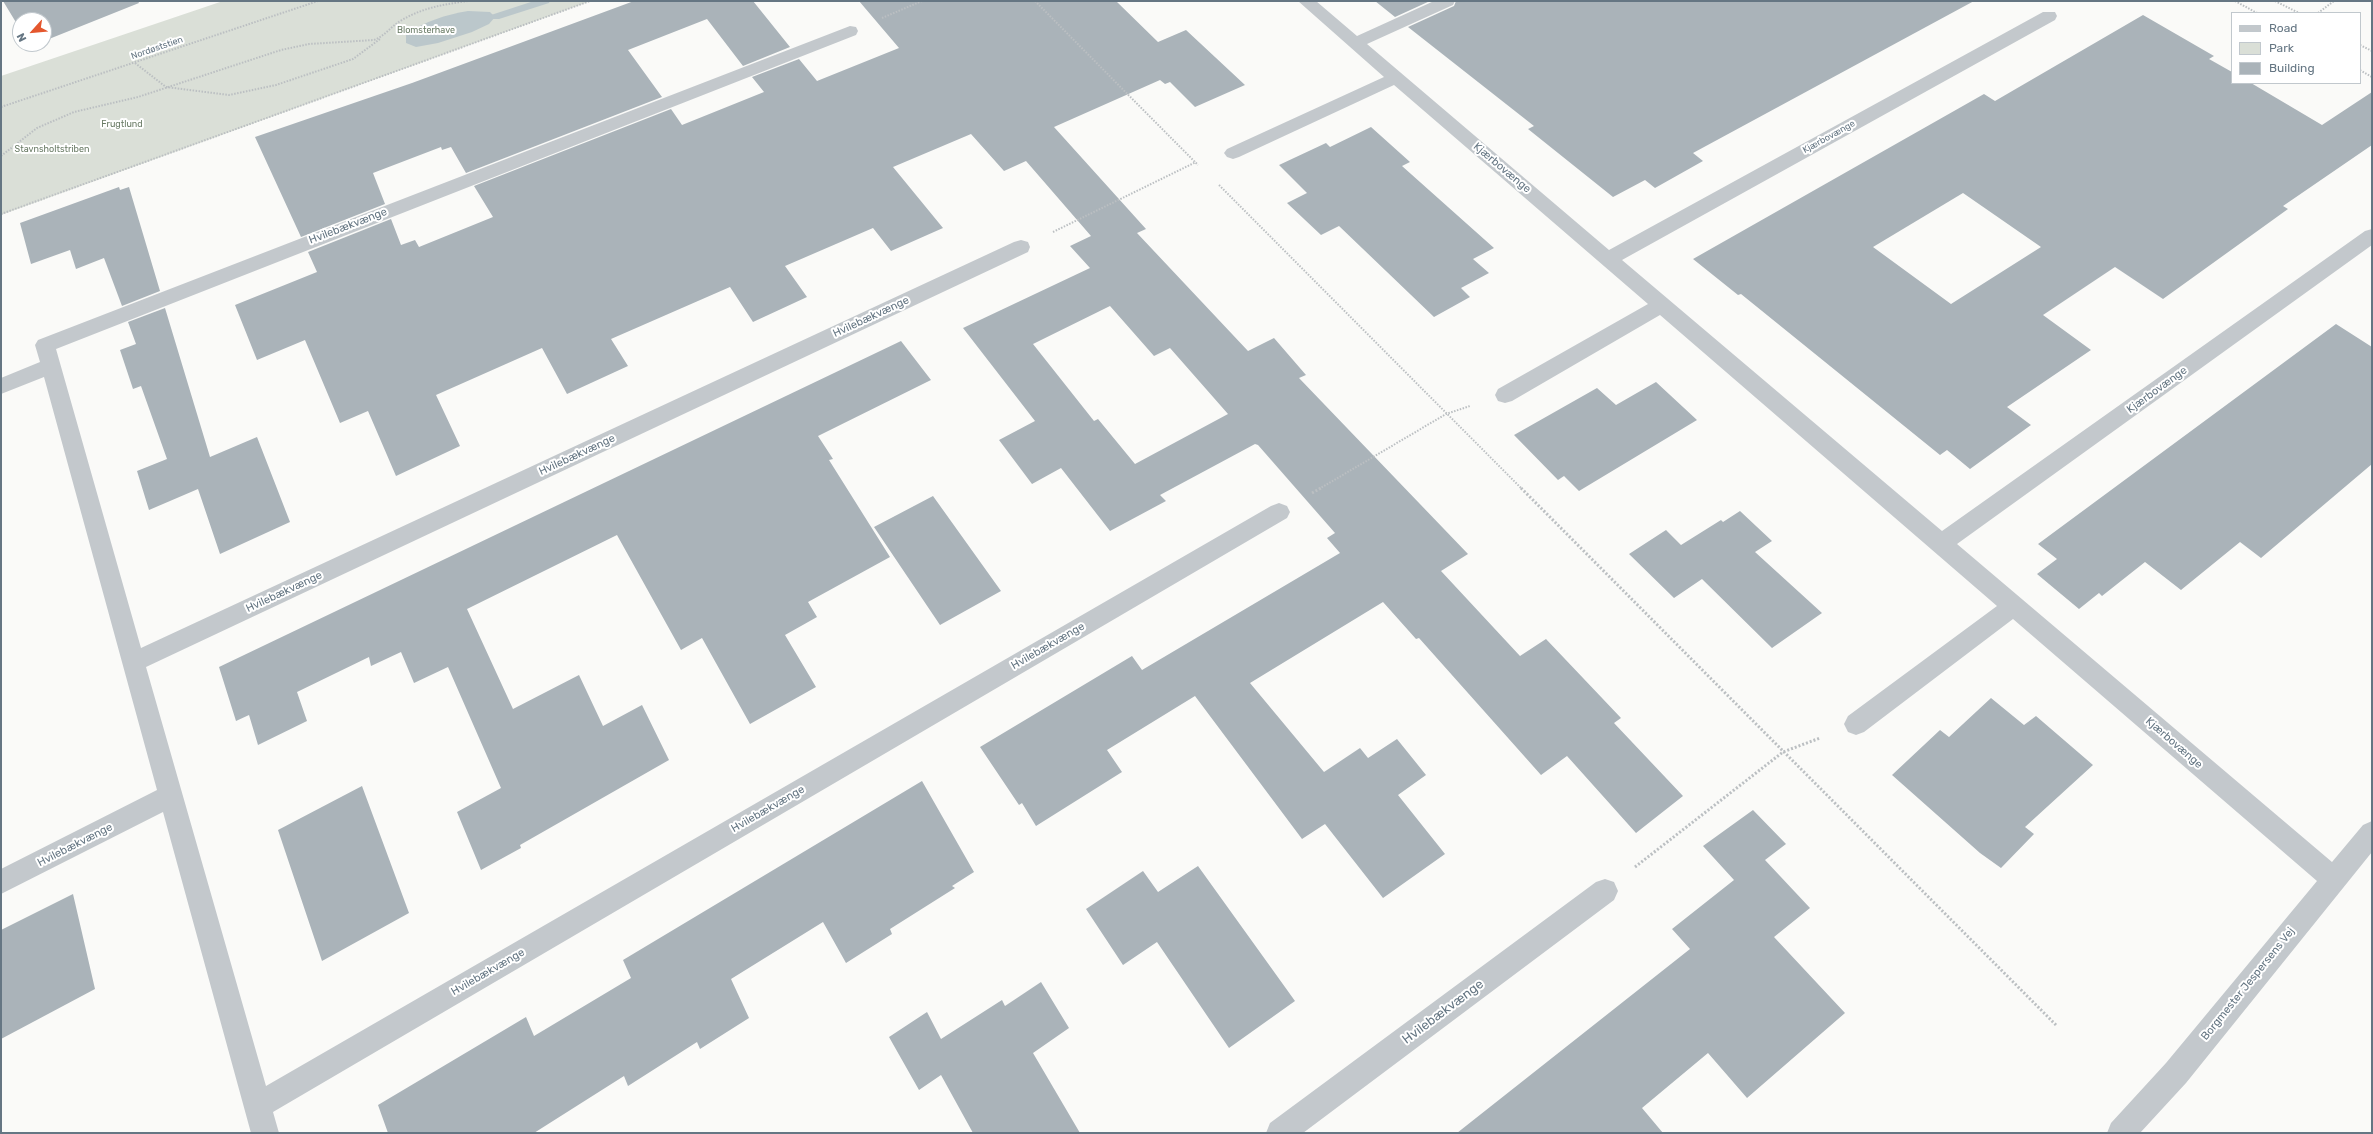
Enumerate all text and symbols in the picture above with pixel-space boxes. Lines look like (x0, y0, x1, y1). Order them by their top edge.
north arrow (12, 12, 52, 52)
legend (2231, 12, 2361, 84)
text: Road (2269, 21, 2297, 35)
park label: Blomsterhave (397, 25, 455, 35)
text: N (14, 31, 29, 44)
street label: Nordøststien (130, 34, 184, 62)
text: Park (2269, 41, 2294, 55)
text: Building (2269, 61, 2315, 75)
street label: Kjærbovænge (1801, 118, 1857, 156)
park label: Frugtlund (101, 119, 143, 129)
street label: Kjærbovænge (1471, 140, 1533, 196)
park label: Stavnsholtstriben (15, 144, 89, 154)
street label: Hvilebækvænge (307, 205, 389, 247)
street label: Hvilebækvænge (831, 294, 911, 340)
street label: Kjærbovænge (2124, 364, 2190, 416)
street label: Hvilebækvænge (537, 432, 617, 478)
street label: Hvilebækvænge (244, 569, 324, 615)
street label: Hvilebækvænge (1009, 620, 1087, 672)
street label: Kjærbovænge (2143, 715, 2205, 771)
street label: Hvilebækvænge (729, 783, 807, 835)
street label: Hvilebækvænge (35, 820, 115, 870)
street label: Borgmester Jespersens Vej (2198, 925, 2298, 1043)
street label: Hvilebækvænge (449, 946, 527, 998)
street label: Hvilebækvænge (1399, 976, 1487, 1048)

